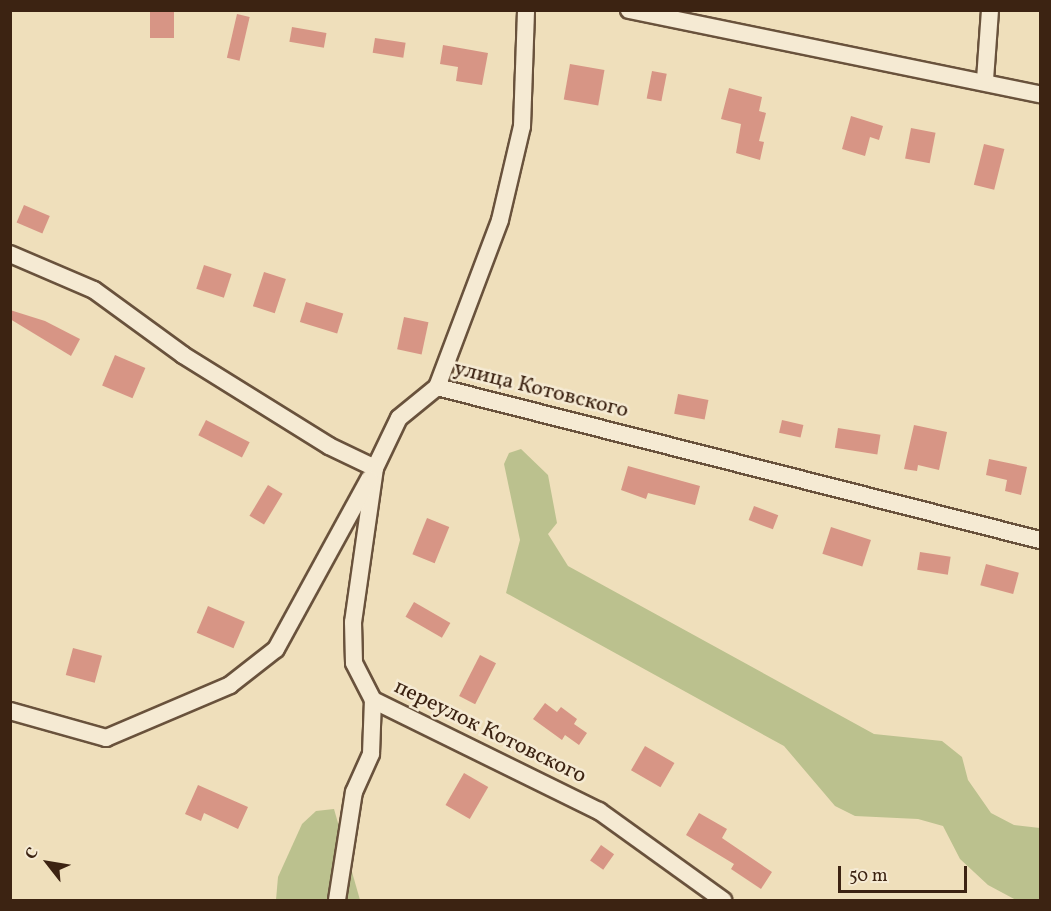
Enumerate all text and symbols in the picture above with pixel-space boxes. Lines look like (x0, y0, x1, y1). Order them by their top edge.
street label: улица Котовского (451, 356, 631, 424)
street label: переулок Котовского (390, 674, 590, 790)
north arrow (18, 833, 78, 893)
text: С (20, 844, 45, 864)
scale bar (841, 854, 970, 892)
text: 50 m (849, 864, 888, 889)

